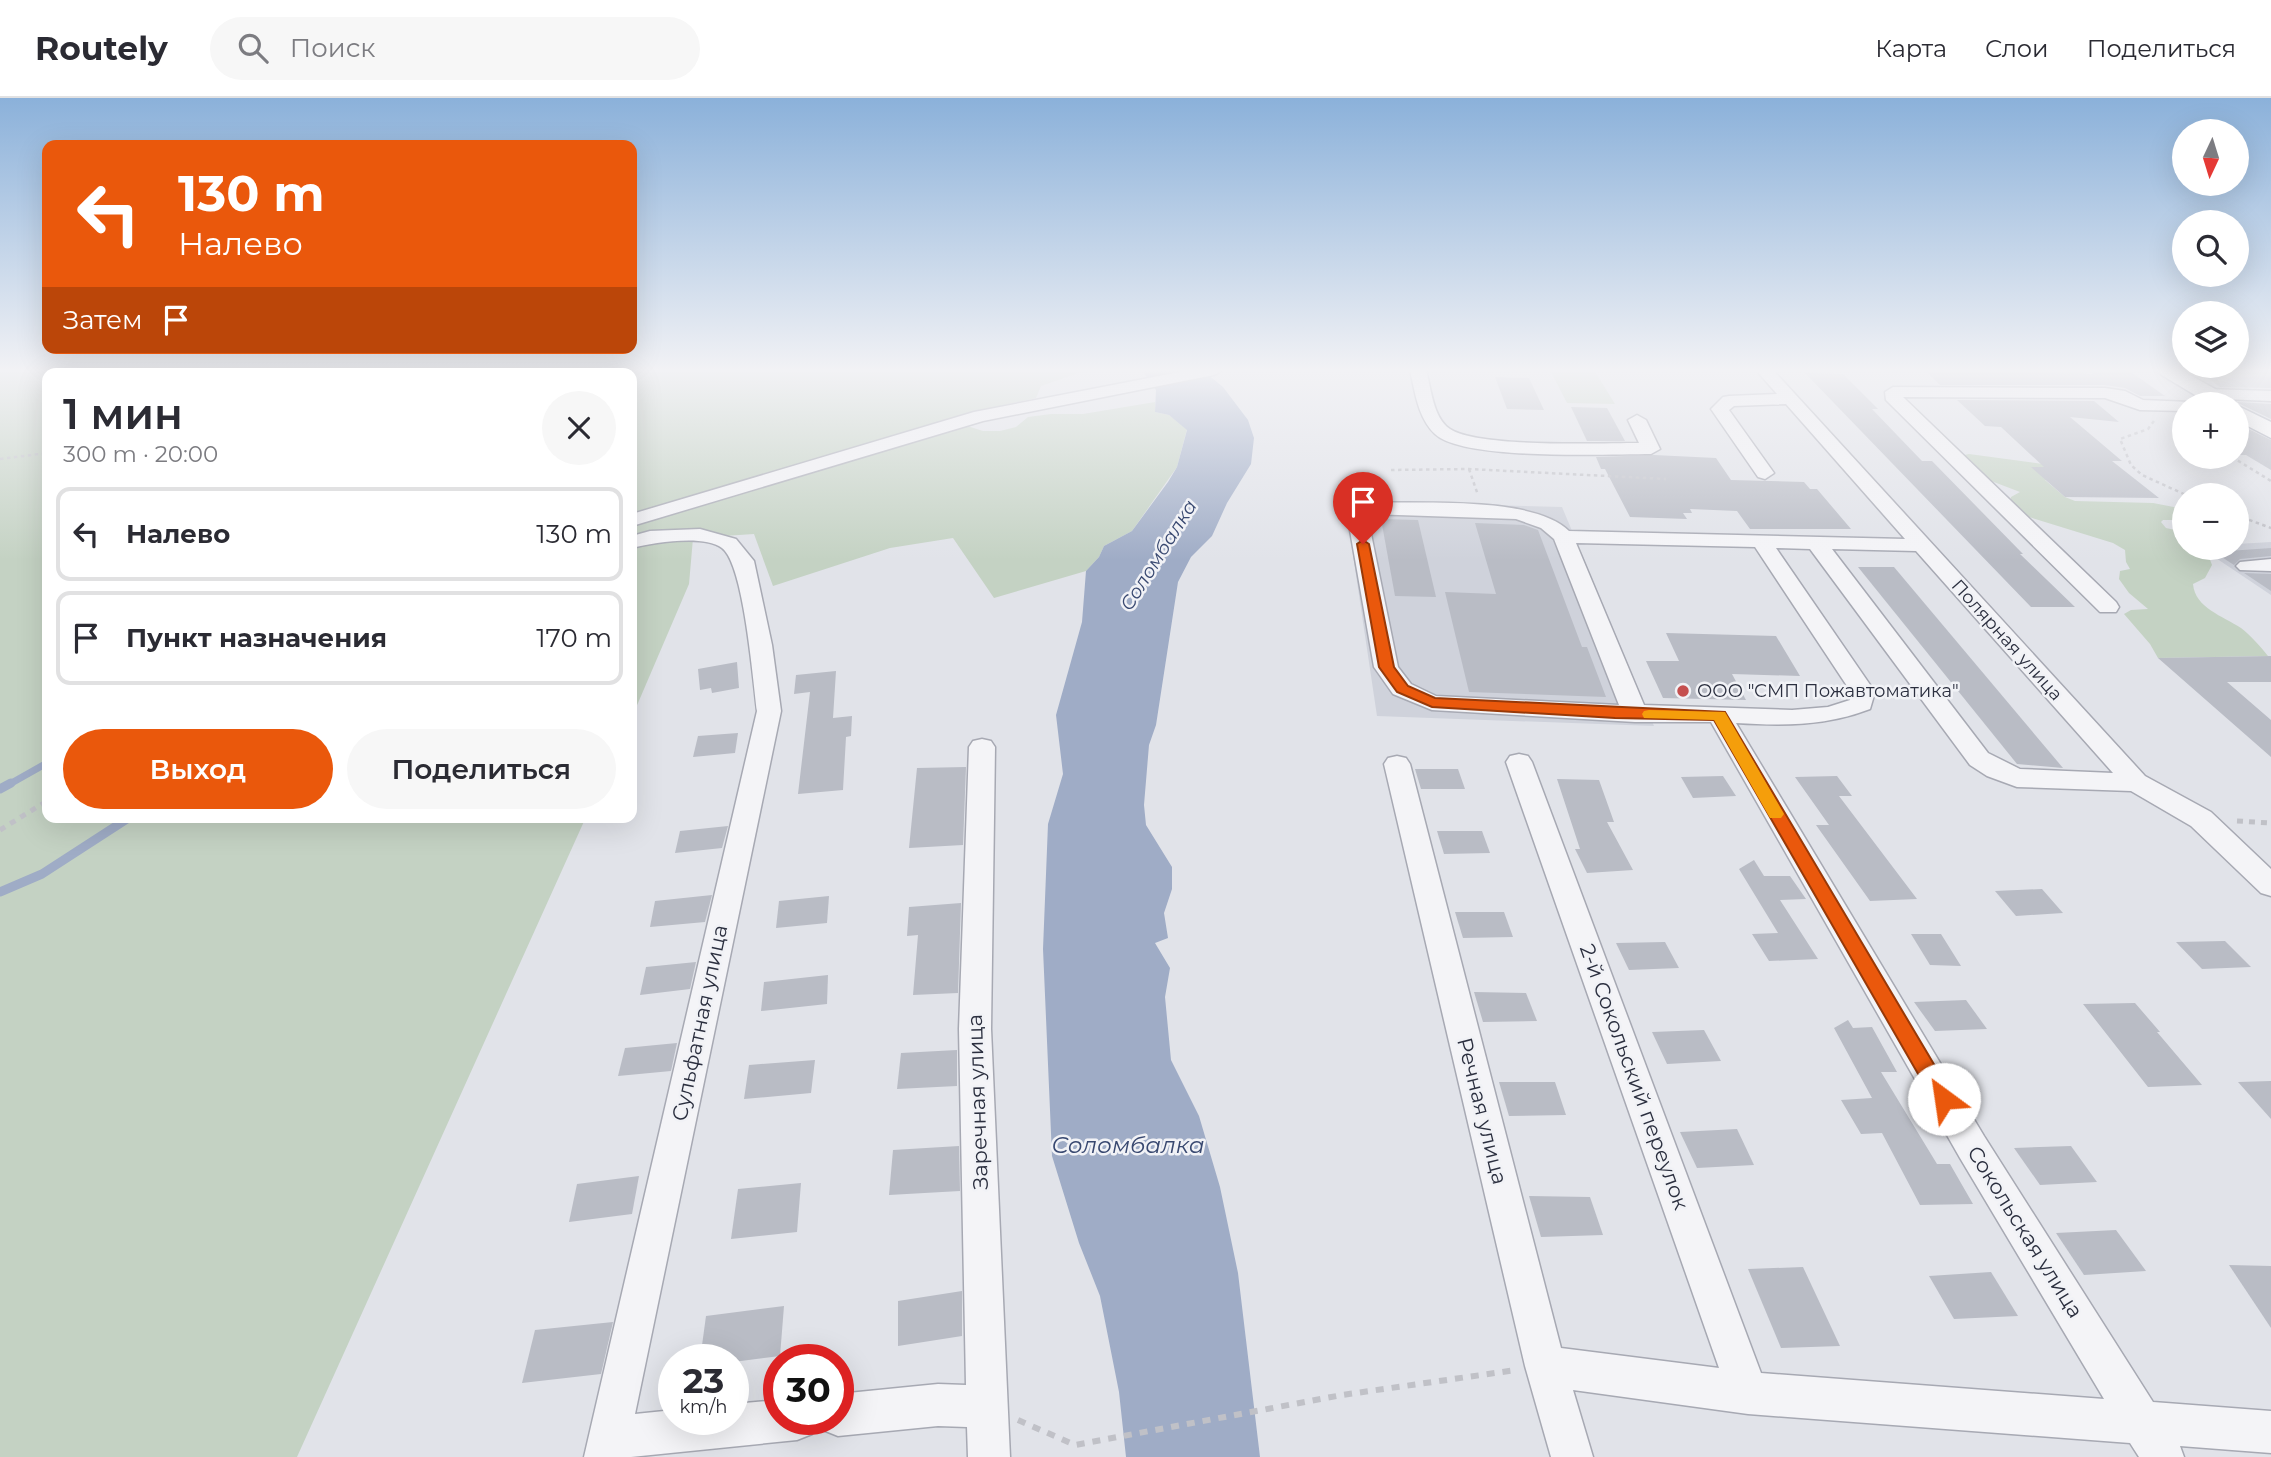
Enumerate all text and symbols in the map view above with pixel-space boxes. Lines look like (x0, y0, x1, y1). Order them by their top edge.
search box (210, 17, 700, 80)
text: Routely (35, 28, 168, 68)
icon: search (234, 29, 272, 67)
text: Поиск (290, 32, 375, 64)
text: Карта (1875, 34, 1947, 63)
text: Слои (1985, 34, 2049, 63)
text: Поделиться (2087, 34, 2236, 63)
north arrow (2172, 119, 2249, 196)
map controls (2172, 119, 2249, 560)
text: 130 m (178, 164, 325, 223)
icon: left (63, 168, 154, 259)
button: search (2172, 210, 2249, 287)
text: Налево (178, 224, 303, 263)
icon: arrive (157, 301, 195, 339)
button: layers (2172, 301, 2249, 378)
text: Затем (63, 304, 143, 336)
text: 1 мин (63, 388, 183, 440)
button: close (542, 391, 616, 465)
button: + (2172, 392, 2249, 469)
text: 300 m · 20:00 (63, 440, 218, 468)
pin (1333, 472, 1393, 544)
icon: arrive (1344, 483, 1382, 521)
button: − (2172, 483, 2249, 560)
water label: Соломбалка (1115, 496, 1202, 615)
icon: left (67, 515, 105, 553)
text: Налево (126, 518, 230, 550)
text: 130 m (536, 518, 612, 550)
street label: Полярная улица (1947, 575, 2067, 705)
icon: arrive (67, 619, 105, 657)
text: Пункт назначения (126, 622, 387, 654)
text: 170 m (536, 622, 612, 654)
place label: ООО "СМП Пожавтоматика" (1697, 680, 1959, 702)
marker: ООО "СМП Пожавтоматика" (1675, 683, 1691, 699)
button: Выход (63, 729, 333, 809)
button: Поделиться (347, 729, 616, 809)
street label: Сульфатная улица (666, 922, 733, 1123)
street label: 2-й Сокольский переулок (1575, 941, 1694, 1213)
street label: Заречная улица (962, 1014, 993, 1190)
street label: Речная улица (1452, 1035, 1513, 1187)
position arrow (1907, 1062, 1981, 1136)
water label: Соломбалка (1051, 1131, 1205, 1159)
street label: Сокольская улица (1962, 1141, 2088, 1322)
speed limit sign: 30 (763, 1344, 854, 1435)
text: 23 (683, 1359, 724, 1402)
text: km/h (679, 1396, 728, 1418)

